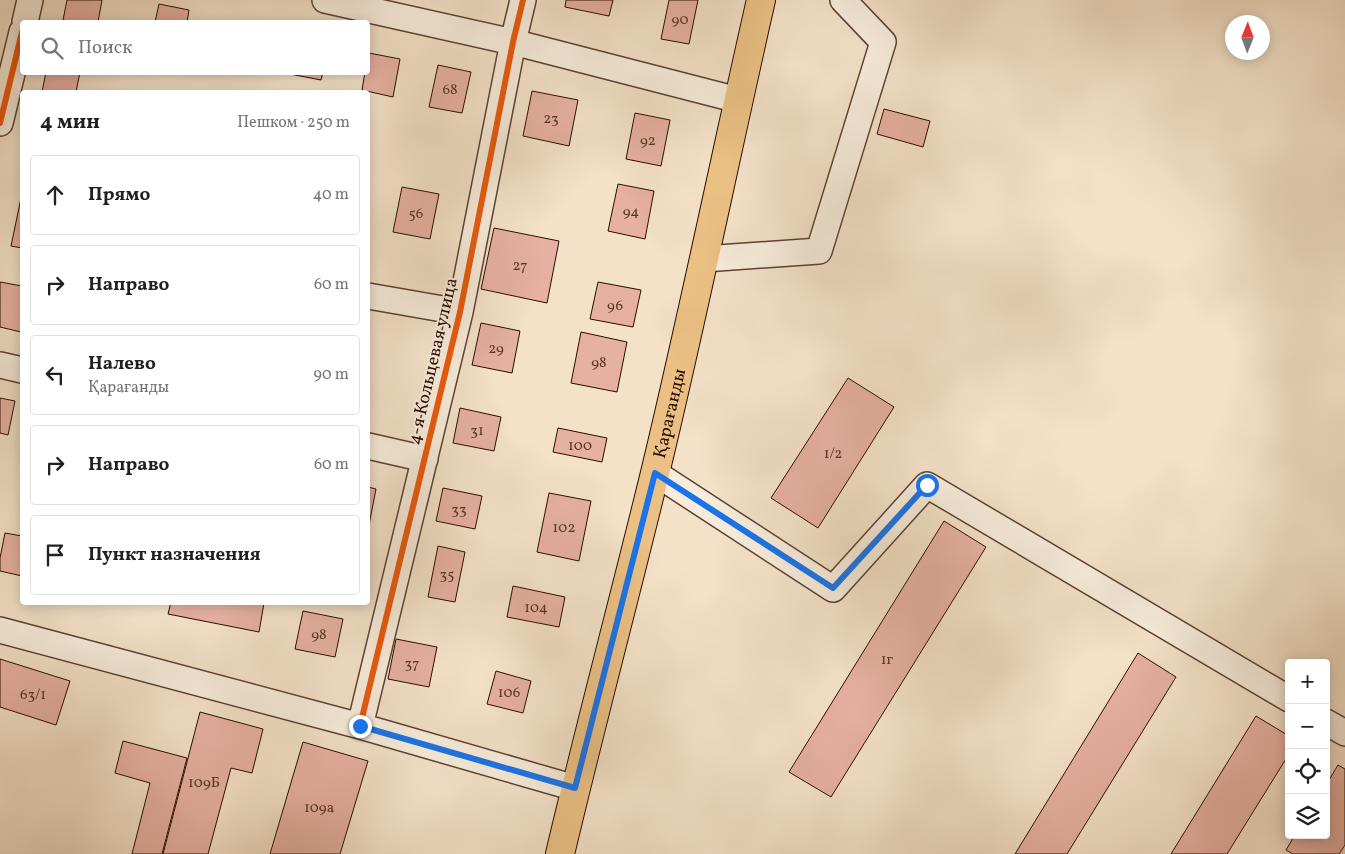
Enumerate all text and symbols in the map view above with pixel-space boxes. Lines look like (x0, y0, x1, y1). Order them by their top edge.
house number: 90 (671, 10, 689, 31)
north arrow (1225, 15, 1270, 60)
search box (20, 20, 370, 75)
icon: search (38, 34, 66, 62)
text: Поиск (78, 35, 132, 61)
house number: 68 (442, 80, 458, 101)
text: 4 мин (40, 108, 100, 137)
house number: 23 (543, 109, 559, 130)
text: Пешком · 250 m (237, 112, 350, 134)
house number: 92 (640, 131, 656, 152)
icon: ahead (41, 181, 69, 209)
text: Прямо (88, 182, 150, 208)
text: 40 m (313, 184, 349, 206)
house number: 94 (623, 202, 639, 223)
house number: 56 (409, 204, 423, 225)
house number: 27 (513, 256, 527, 277)
icon: right (41, 271, 69, 299)
text: Направо (88, 272, 170, 298)
text: 60 m (314, 274, 349, 296)
street label: 4-я Кольцевая улица (402, 275, 465, 447)
house number: 96 (607, 296, 623, 317)
house number: 29 (488, 339, 504, 360)
text: Налево (88, 351, 156, 377)
house number: 98 (591, 353, 607, 374)
icon: left (41, 361, 69, 389)
text: 90 m (313, 364, 349, 386)
street label: Қарағанды (648, 366, 693, 461)
text: Қарағанды (88, 377, 169, 399)
house number: 31 (470, 421, 484, 442)
house number: 100 (568, 436, 592, 457)
house number: 1/2 (824, 444, 842, 465)
icon: right (41, 451, 69, 479)
text: Направо (88, 452, 170, 478)
text: 60 m (314, 454, 349, 476)
route start (916, 474, 939, 497)
house number: 33 (451, 500, 467, 521)
house number: 102 (553, 518, 575, 539)
icon: arrive (41, 541, 69, 569)
text: Пункт назначения (88, 542, 261, 568)
house number: 35 (440, 565, 454, 586)
house number: 104 (524, 598, 548, 619)
house number: 98 (311, 625, 327, 646)
house number: 1г (881, 650, 894, 671)
house number: 37 (405, 654, 419, 675)
map controls (1285, 659, 1330, 839)
button: + (1285, 659, 1330, 704)
house number: 106 (498, 683, 520, 704)
house number: 63/1 (20, 685, 46, 706)
button: − (1285, 704, 1330, 749)
route end (349, 715, 372, 738)
button: locate (1285, 749, 1330, 794)
house number: 109Б (188, 773, 220, 794)
button: layers (1285, 794, 1330, 839)
house number: 109а (304, 798, 334, 819)

